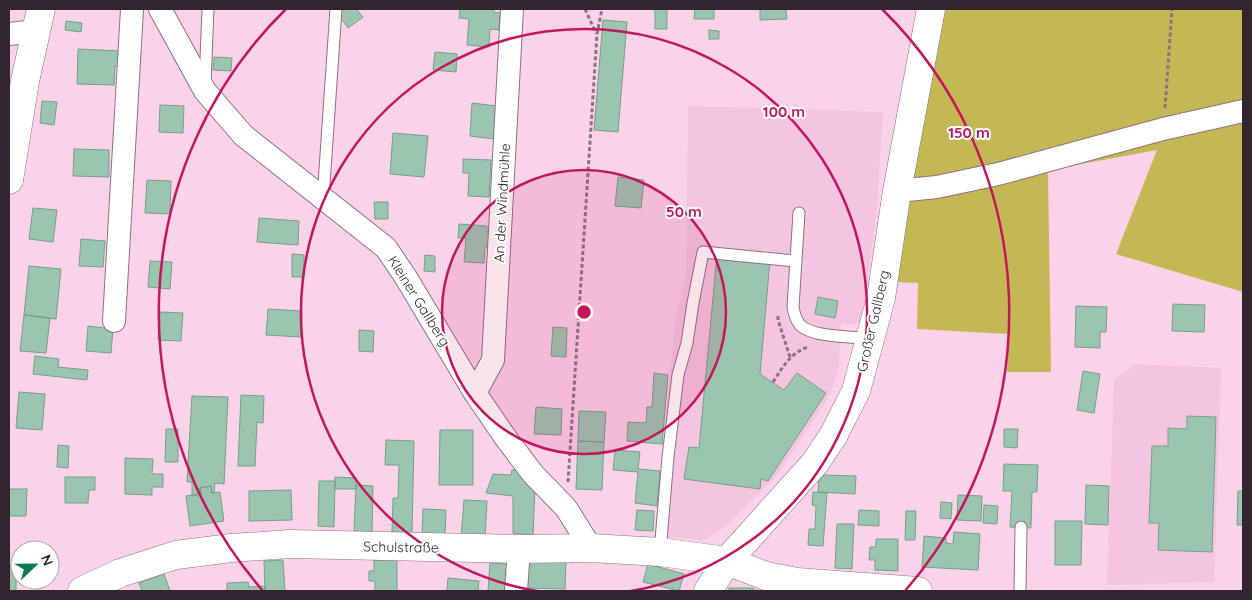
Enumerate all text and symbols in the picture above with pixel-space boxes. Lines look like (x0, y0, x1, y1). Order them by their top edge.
text: 100 m (763, 102, 805, 121)
text: 150 m (948, 123, 990, 142)
street label: An der Windmühle (490, 143, 514, 263)
text: 50 m (666, 202, 702, 221)
street label: Kleiner Gallberg (384, 252, 454, 350)
street label: Großer Gallberg (853, 268, 893, 374)
centre of rings (575, 303, 593, 321)
street label: Schulstraße (363, 537, 439, 557)
north arrow (10, 540, 60, 590)
text: N (37, 552, 57, 568)

